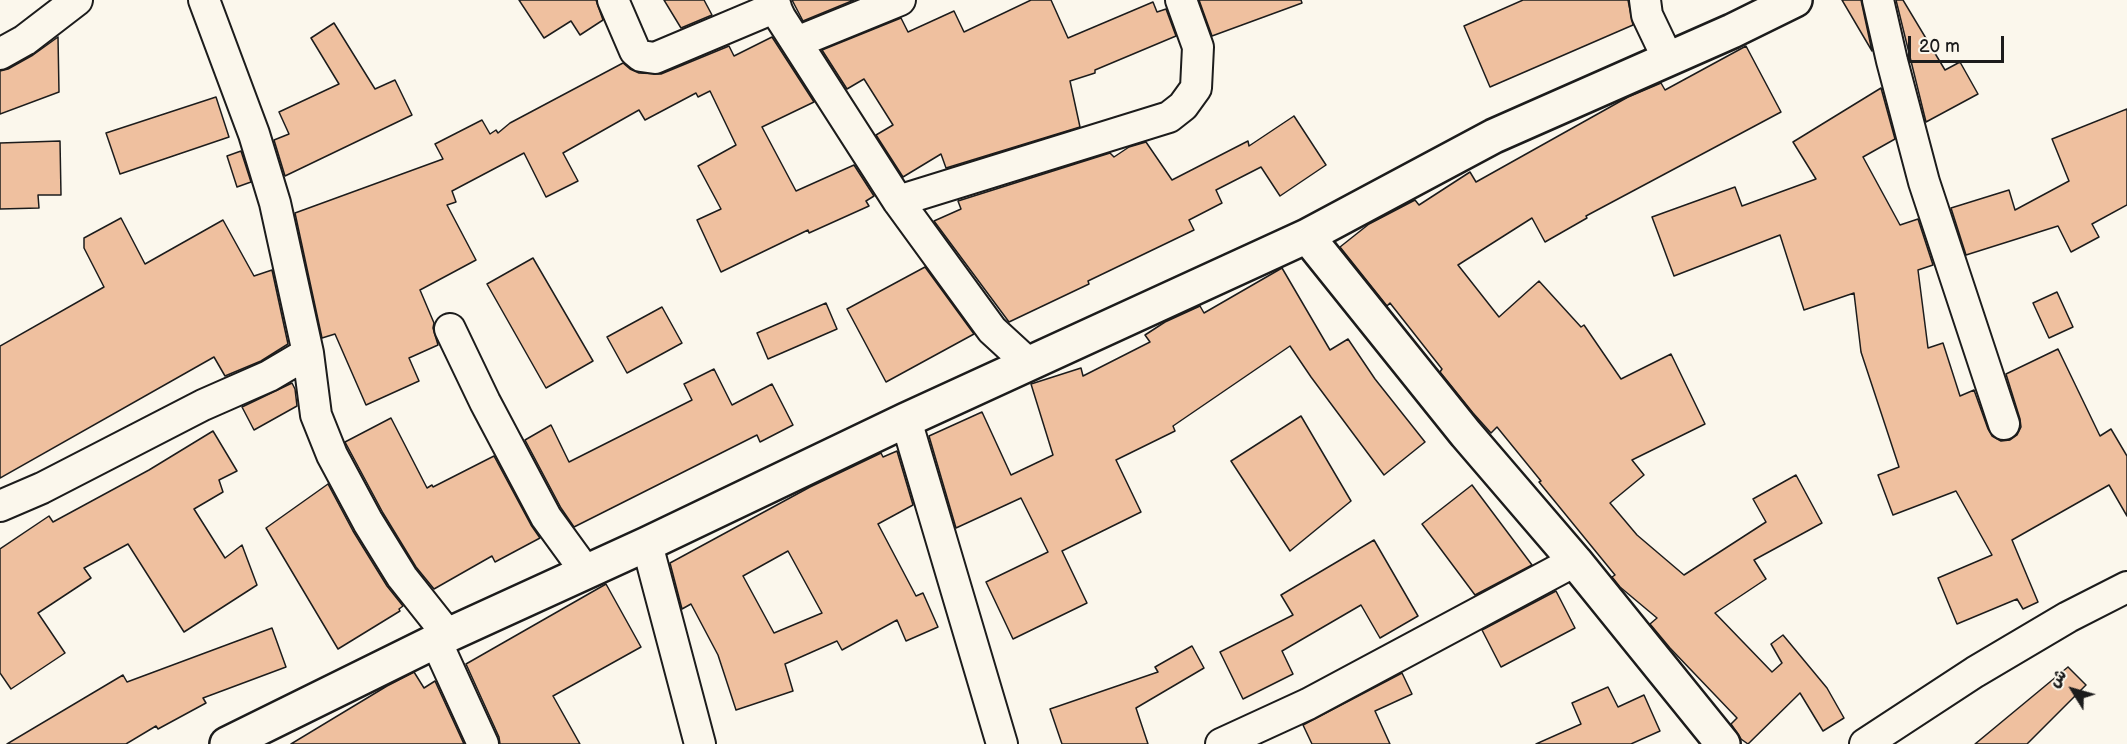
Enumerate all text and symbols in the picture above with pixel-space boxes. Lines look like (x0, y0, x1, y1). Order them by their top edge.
scale bar (1911, 24, 2007, 62)
text: 20 m (1919, 36, 1960, 57)
north arrow (2043, 660, 2103, 720)
text: ش (2045, 666, 2071, 692)

